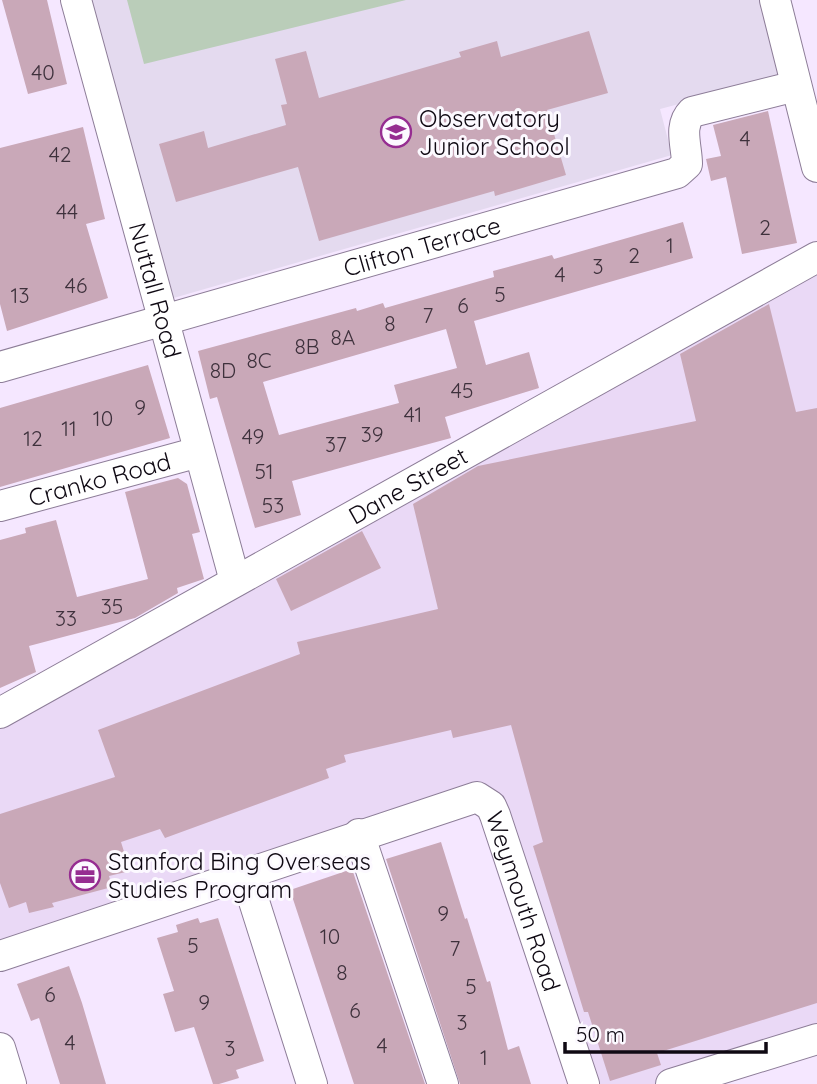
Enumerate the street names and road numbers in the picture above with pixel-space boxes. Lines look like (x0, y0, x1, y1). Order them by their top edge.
street label: Clifton Terrace (340, 209, 504, 283)
street label: Nuttall Road (123, 219, 188, 361)
street label: Dane Street (343, 440, 472, 531)
street label: Cranko Road (25, 445, 174, 513)
street label: Weymouth Road (480, 807, 567, 995)

